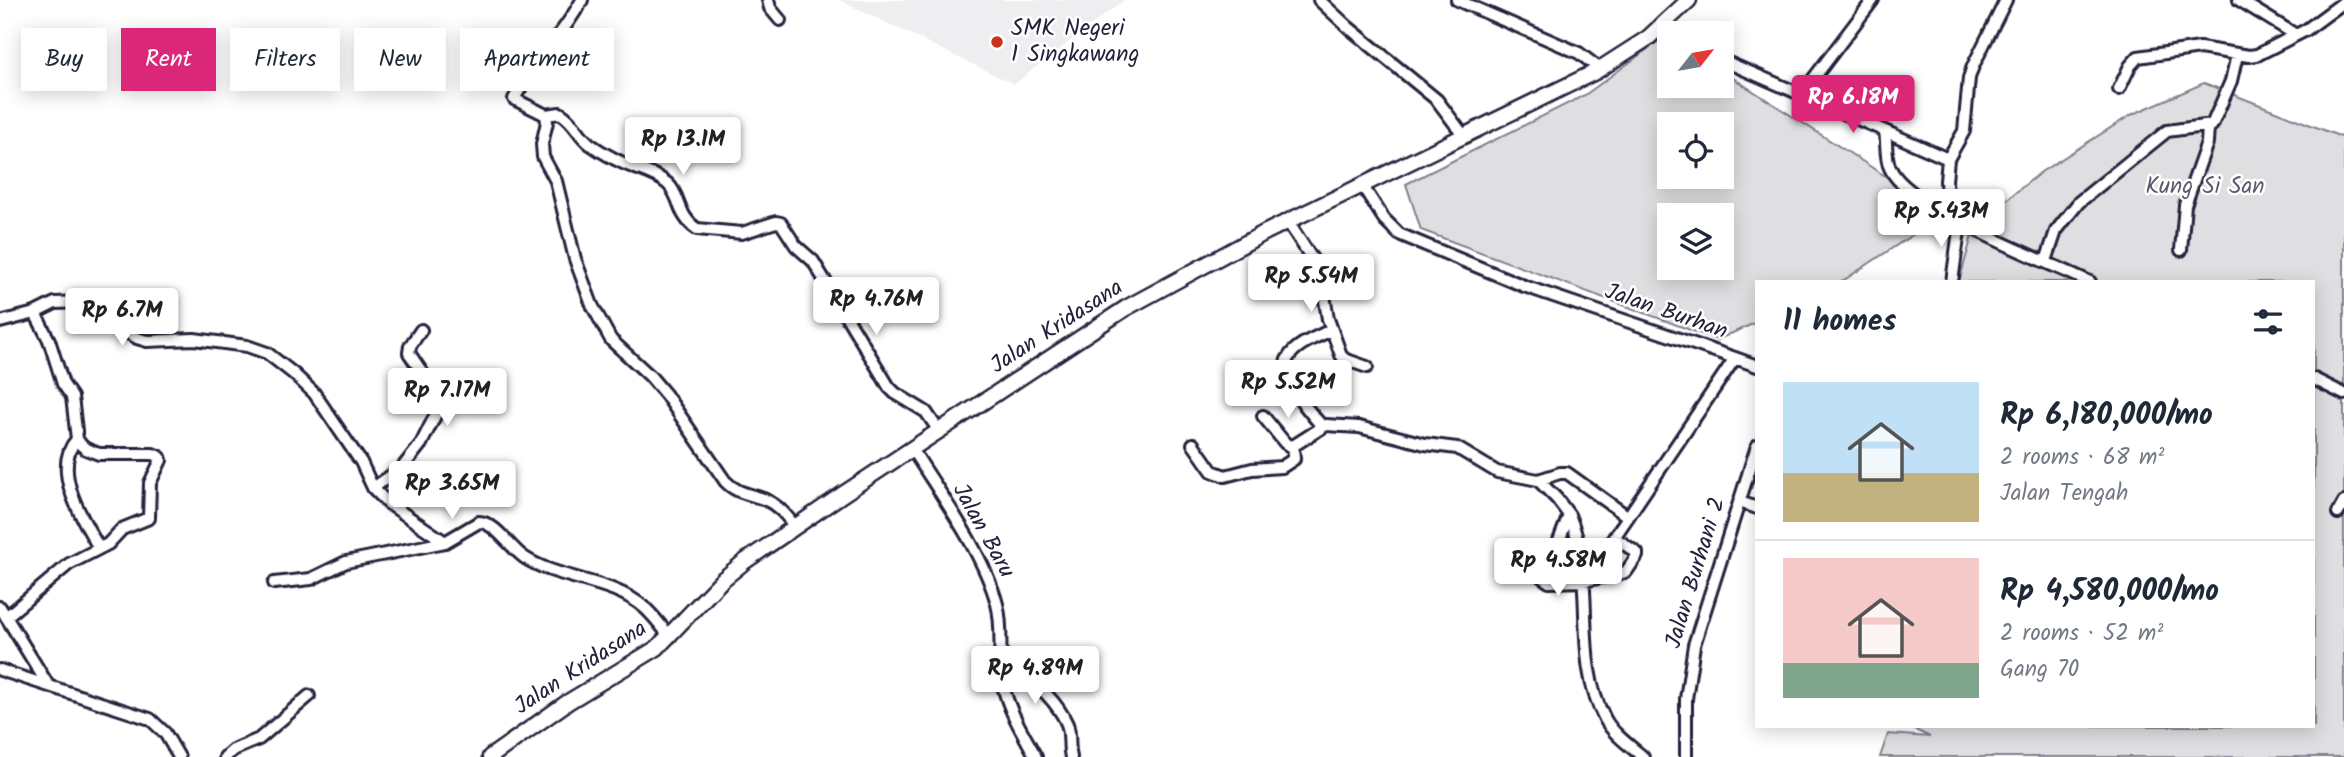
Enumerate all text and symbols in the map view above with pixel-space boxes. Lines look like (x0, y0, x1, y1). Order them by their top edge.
place label: SMK Negeri 1 Singkawang (1011, 11, 1139, 73)
north arrow (1657, 21, 1734, 98)
map controls (1657, 21, 1734, 280)
chip: Buy (21, 28, 107, 91)
chip: Rent (121, 28, 216, 91)
chip: Filters (230, 28, 340, 91)
chip: New (354, 28, 446, 91)
chip: Apartment (460, 28, 614, 91)
marker: SMK Negeri 1 Singkawang (989, 34, 1005, 50)
pin: Rp 6.18M (1781, 76, 1925, 135)
text: Rp 6.18M (1808, 80, 1898, 116)
button: locate (1657, 112, 1734, 189)
pin: Rp 13.1M (611, 118, 755, 177)
text: Rp 13.1M (641, 122, 725, 158)
park label: Kung Si San (2145, 169, 2265, 205)
pin: Rp 5.43M (1869, 190, 2013, 249)
text: Rp 5.43M (1894, 194, 1988, 230)
button: layers (1657, 203, 1734, 280)
pin: Rp 5.54M (1239, 254, 1383, 314)
text: Rp 5.54M (1264, 259, 1358, 295)
street label: Jalan Kridasana (983, 271, 1131, 383)
street label: Jalan Burhan (1600, 274, 1732, 350)
pin: Rp 4.76M (804, 278, 948, 337)
text: Rp 4.76M (829, 282, 923, 318)
pin: Rp 6.7M (57, 288, 187, 348)
text: Rp 6.7M (81, 293, 163, 329)
text: 11 homes (1783, 298, 1896, 346)
icon: filters (2249, 303, 2287, 341)
pin: Rp 5.52M (1216, 360, 1360, 420)
text: Rp 5.52M (1241, 365, 1335, 401)
pin: Rp 7.17M (375, 368, 519, 428)
text: Rp 7.17M (404, 373, 490, 409)
text: Rp 6,180,000/mo (2000, 392, 2213, 440)
icon: home (1839, 410, 1923, 494)
text: 2 rooms · 68 m² (2000, 440, 2164, 476)
pin: Rp 3.65M (380, 462, 524, 521)
text: Rp 3.65M (405, 466, 499, 502)
text: Jalan Tengah (2000, 476, 2128, 512)
street label: Jalan Baru (942, 477, 1024, 585)
street label: Jalan Burhani 2 (1656, 493, 1736, 653)
pin: Rp 4.58M (1486, 538, 1630, 598)
text: Rp 4.58M (1510, 543, 1606, 579)
text: Rp 4,580,000/mo (2000, 568, 2219, 616)
icon: home (1839, 586, 1923, 670)
street label: Jalan Kridasana (507, 612, 655, 724)
text: 2 rooms · 52 m² (2000, 616, 2163, 652)
pin: Rp 4.89M (963, 646, 1107, 706)
text: Rp 4.89M (987, 651, 1083, 687)
text: Gang 70 (2000, 652, 2079, 688)

